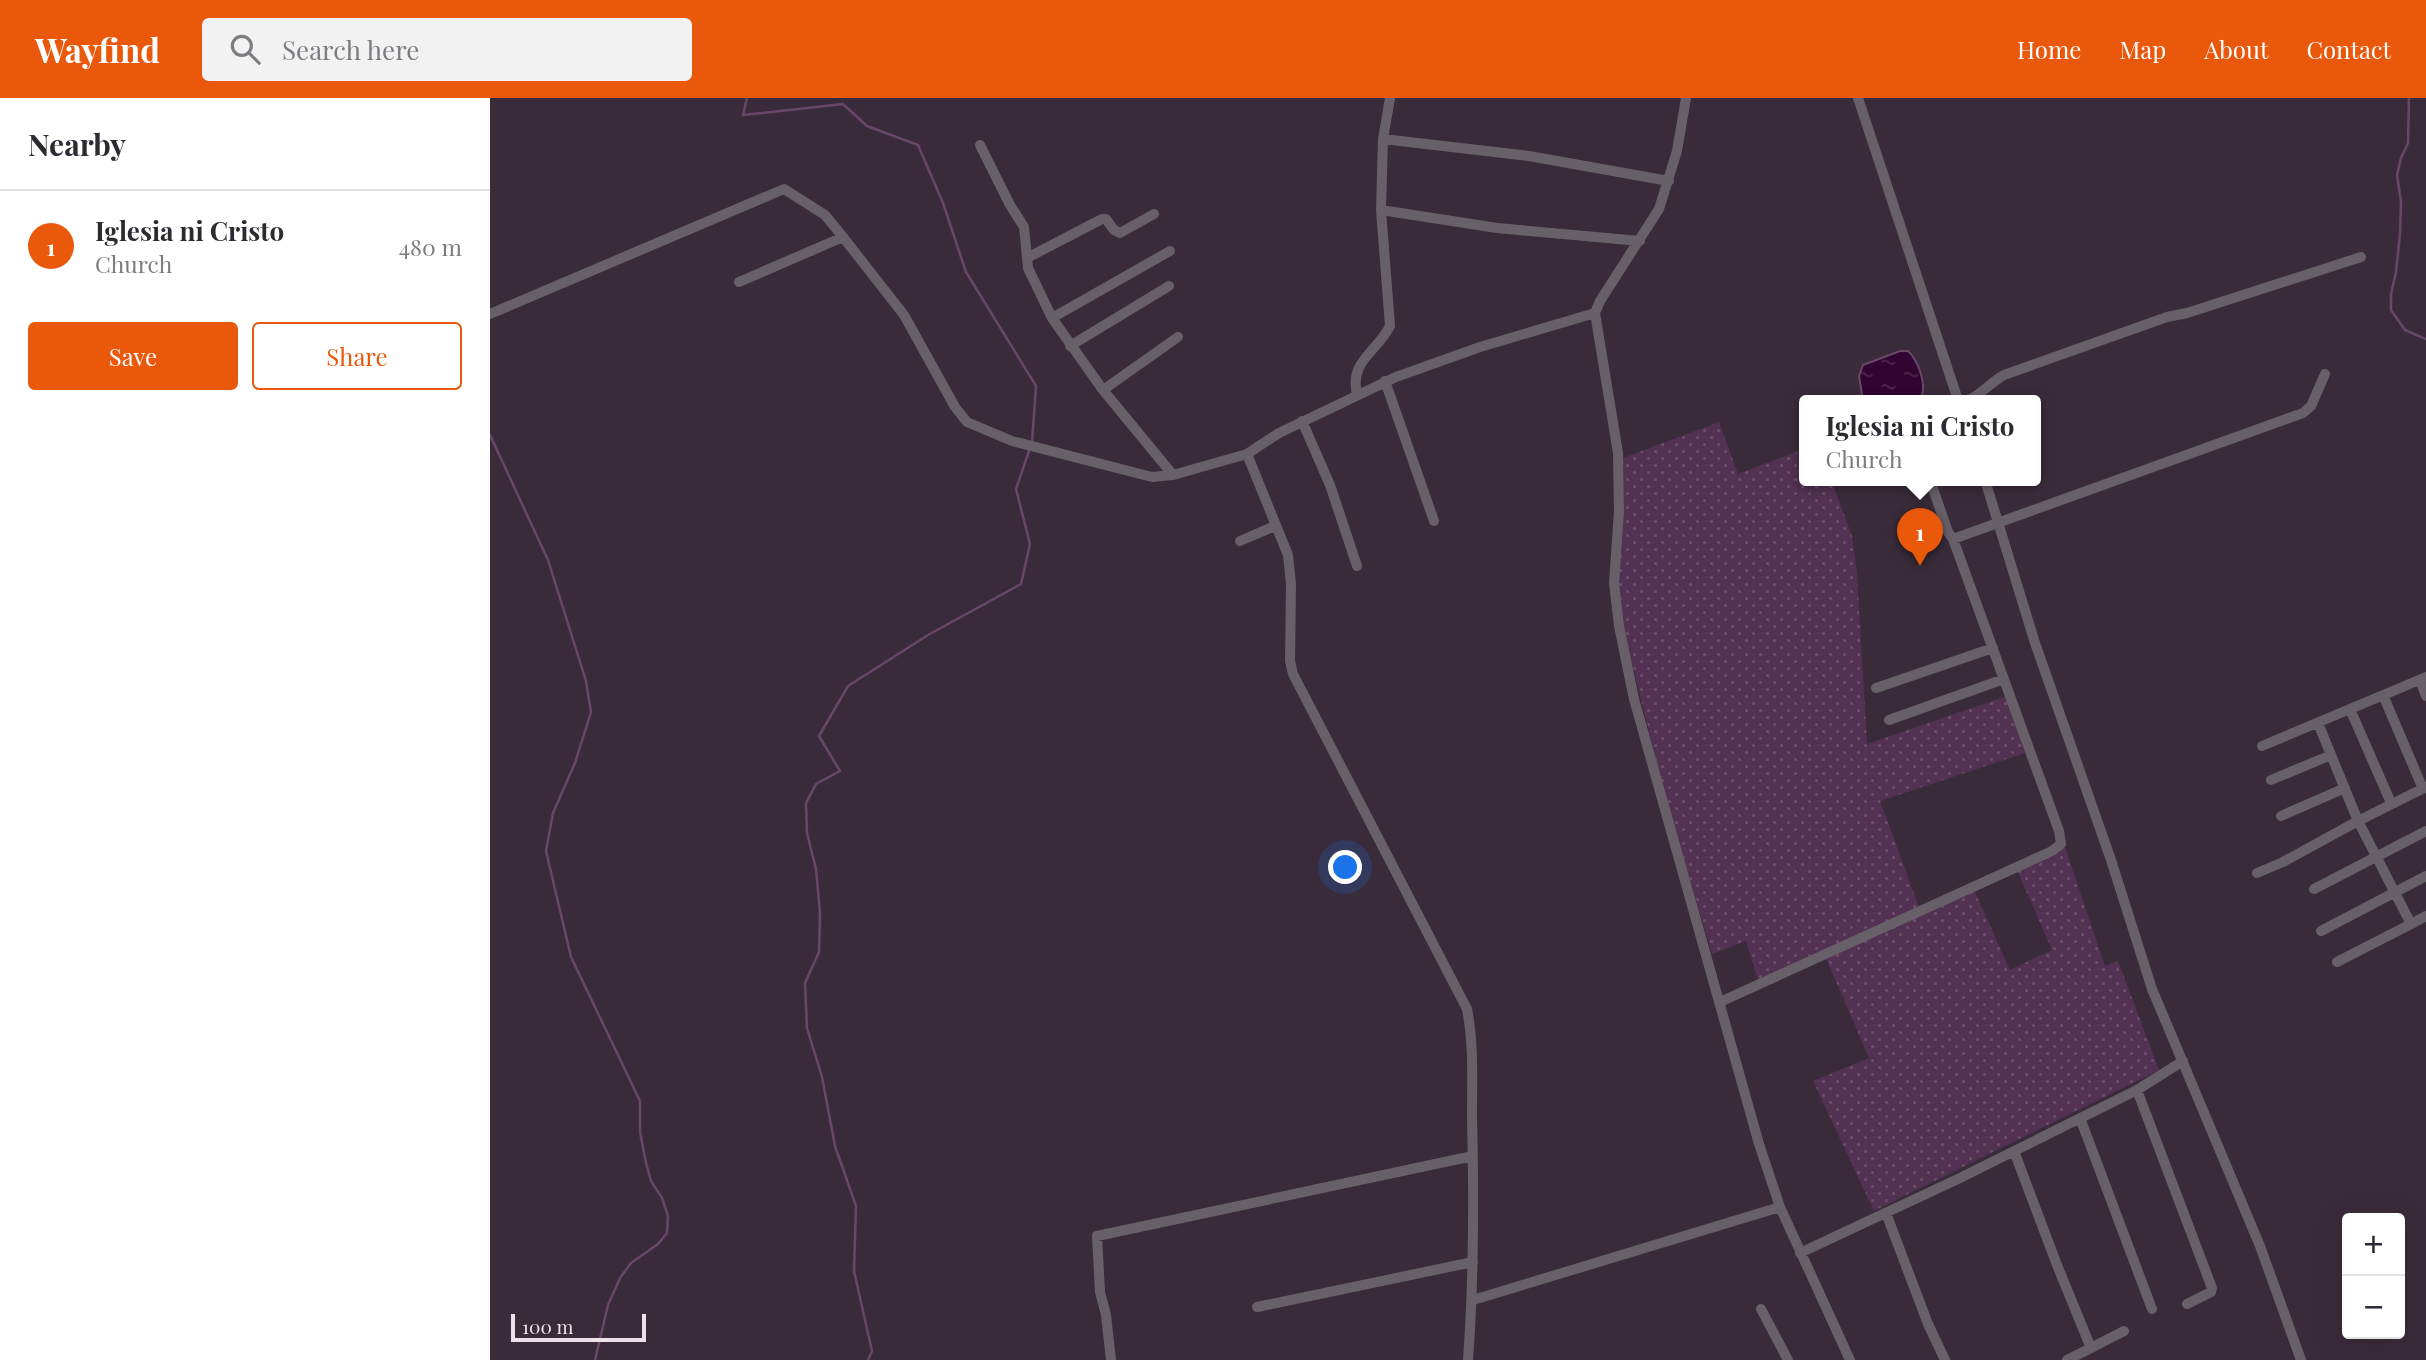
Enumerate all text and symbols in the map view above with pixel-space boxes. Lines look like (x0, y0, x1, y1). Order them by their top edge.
search box (202, 18, 692, 81)
text: Wayfind (35, 27, 160, 71)
icon: search (226, 30, 264, 68)
text: Search here (282, 32, 419, 67)
text: Home (2017, 33, 2081, 65)
text: Map (2119, 33, 2166, 65)
text: About (2204, 33, 2268, 65)
text: Contact (2306, 33, 2391, 65)
text: Nearby (28, 124, 126, 164)
text: Iglesia ni Cristo (95, 213, 284, 248)
text: 1 (47, 231, 55, 262)
text: 480 m (399, 231, 462, 262)
text: Church (95, 248, 172, 279)
button: Save (28, 322, 238, 390)
button: Share (252, 322, 462, 390)
popup (1799, 395, 2041, 486)
text: Iglesia ni Cristo (1825, 408, 2015, 443)
text: Church (1825, 443, 1903, 474)
pin: 1 (1897, 508, 1943, 566)
your location (1328, 850, 1362, 884)
map controls (2342, 1213, 2405, 1339)
button: + (2342, 1213, 2405, 1276)
button: − (2342, 1276, 2405, 1339)
scale bar (511, 1311, 646, 1343)
text: 100 m (522, 1313, 573, 1339)

